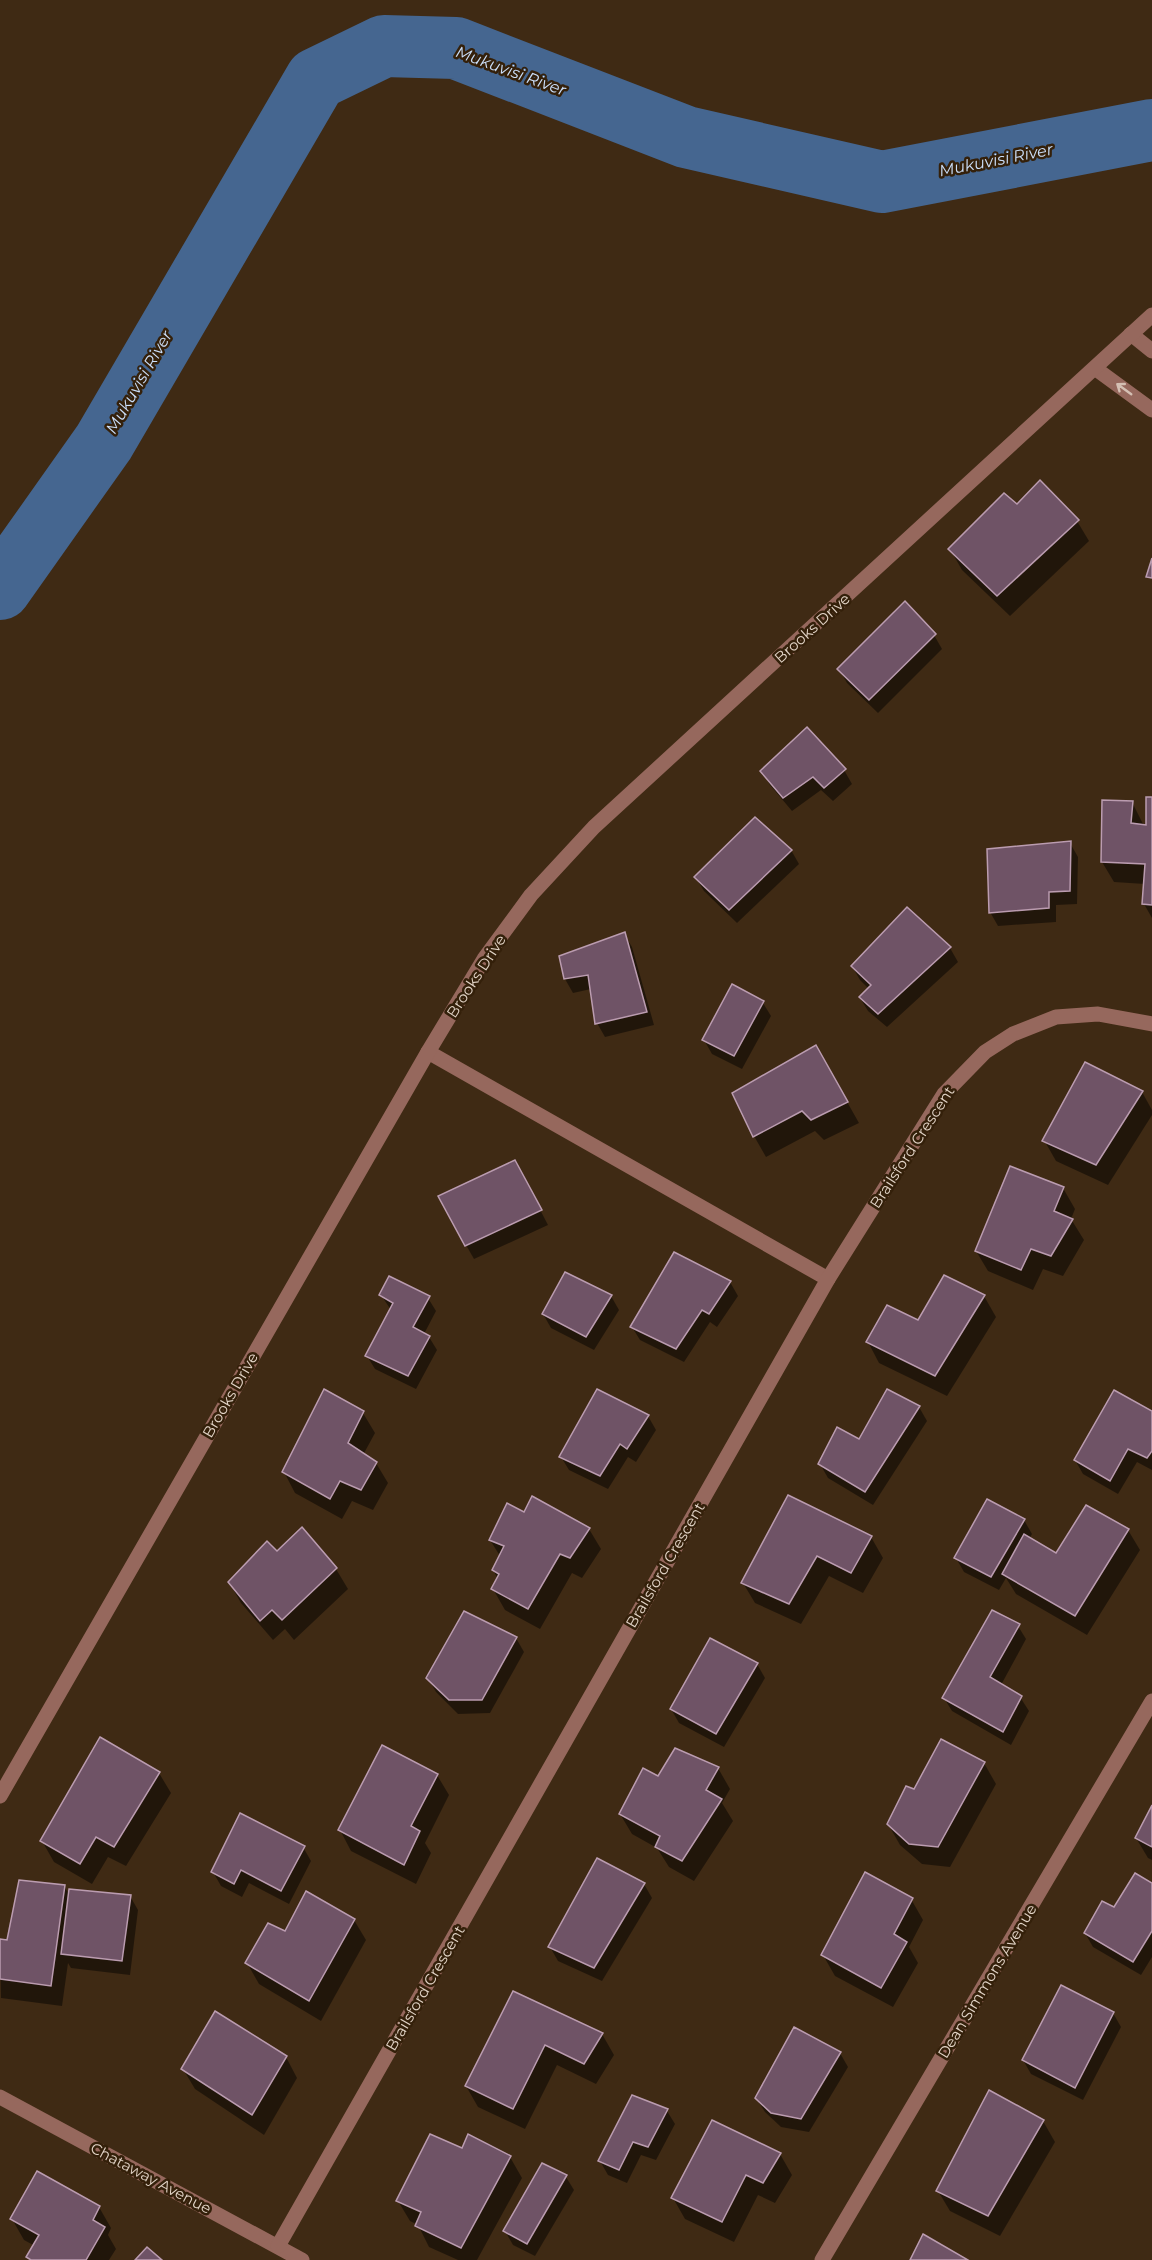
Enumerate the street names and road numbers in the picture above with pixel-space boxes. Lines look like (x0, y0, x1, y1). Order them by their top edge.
street label: Brooks Drive (770, 589, 854, 667)
street label: Brooks Drive (442, 931, 510, 1021)
street label: Brailsford Crescent (865, 1082, 959, 1212)
street label: Brooks Drive (198, 1349, 262, 1441)
street label: Brailsford Crescent (621, 1499, 709, 1631)
street label: Dean Simmons Avenue (933, 1900, 1041, 2062)
street label: Brailsford Crescent (381, 1922, 469, 2054)
street label: Chataway Avenue (87, 2138, 215, 2218)

